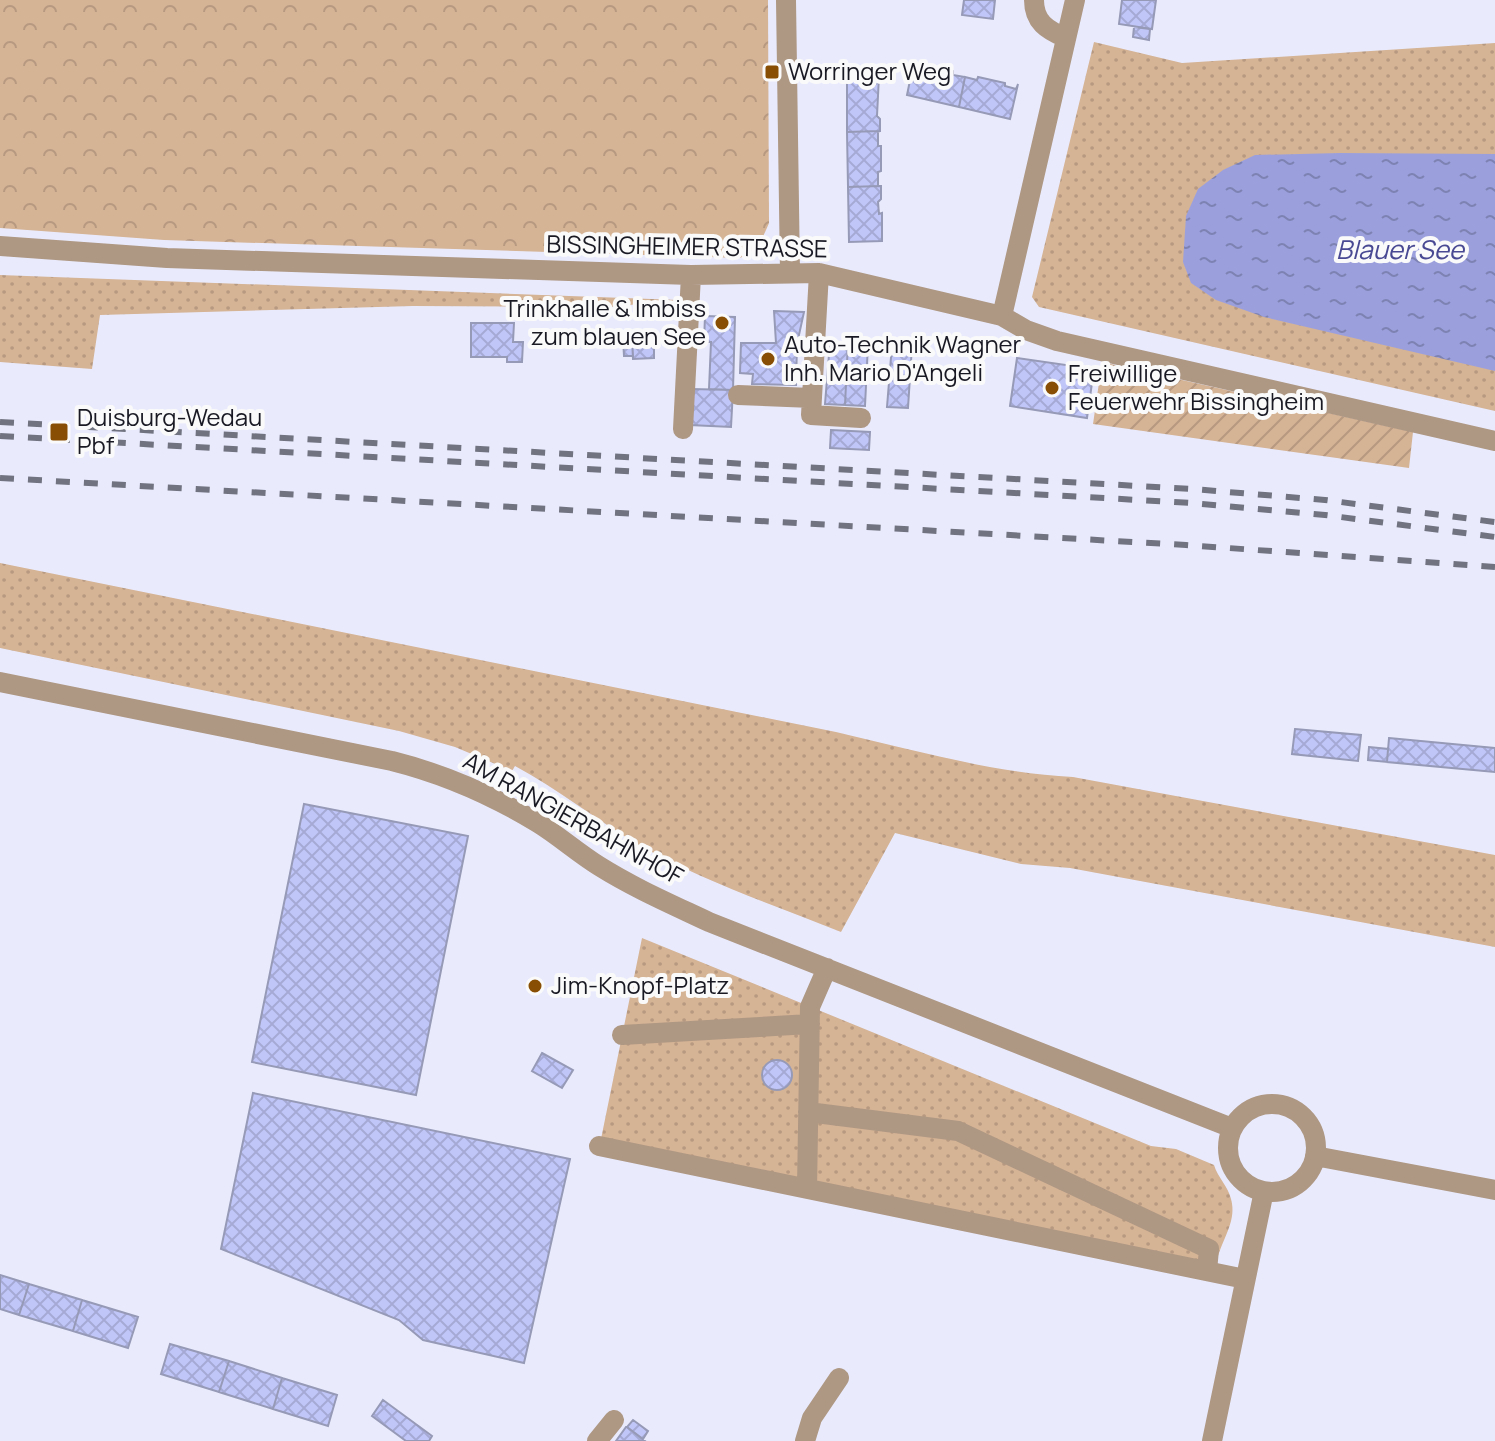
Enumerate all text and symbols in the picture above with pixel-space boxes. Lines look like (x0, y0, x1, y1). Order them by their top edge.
place label: Worringer Weg (788, 54, 951, 87)
marker: Worringer Weg (763, 63, 781, 81)
street label: BISSINGHEIMER STRASSE (546, 227, 828, 264)
water label: Blauer See (1336, 231, 1466, 267)
place label: Trinkhalle & Imbiss zum blauen See (503, 291, 706, 352)
marker: Trinkhalle & Imbiss zum blauen See (713, 314, 731, 332)
place label: Auto-Technik Wagner Inh. Mario D'Angeli (784, 327, 1022, 388)
marker: Auto-Technik Wagner Inh. Mario D'Angeli (759, 350, 777, 368)
place label: Freiwillige Feuerwehr Bissingheim (1068, 356, 1324, 417)
marker: Freiwillige Feuerwehr Bissingheim (1043, 379, 1061, 397)
place label: Duisburg-Wedau Pbf (77, 400, 262, 461)
marker: Duisburg-Wedau Pbf (48, 421, 70, 443)
street label: AM RANGIERBAHNHOF (458, 743, 690, 892)
place label: Jim-Knopf-Platz (551, 968, 729, 1001)
marker: Jim-Knopf-Platz (526, 977, 544, 995)

